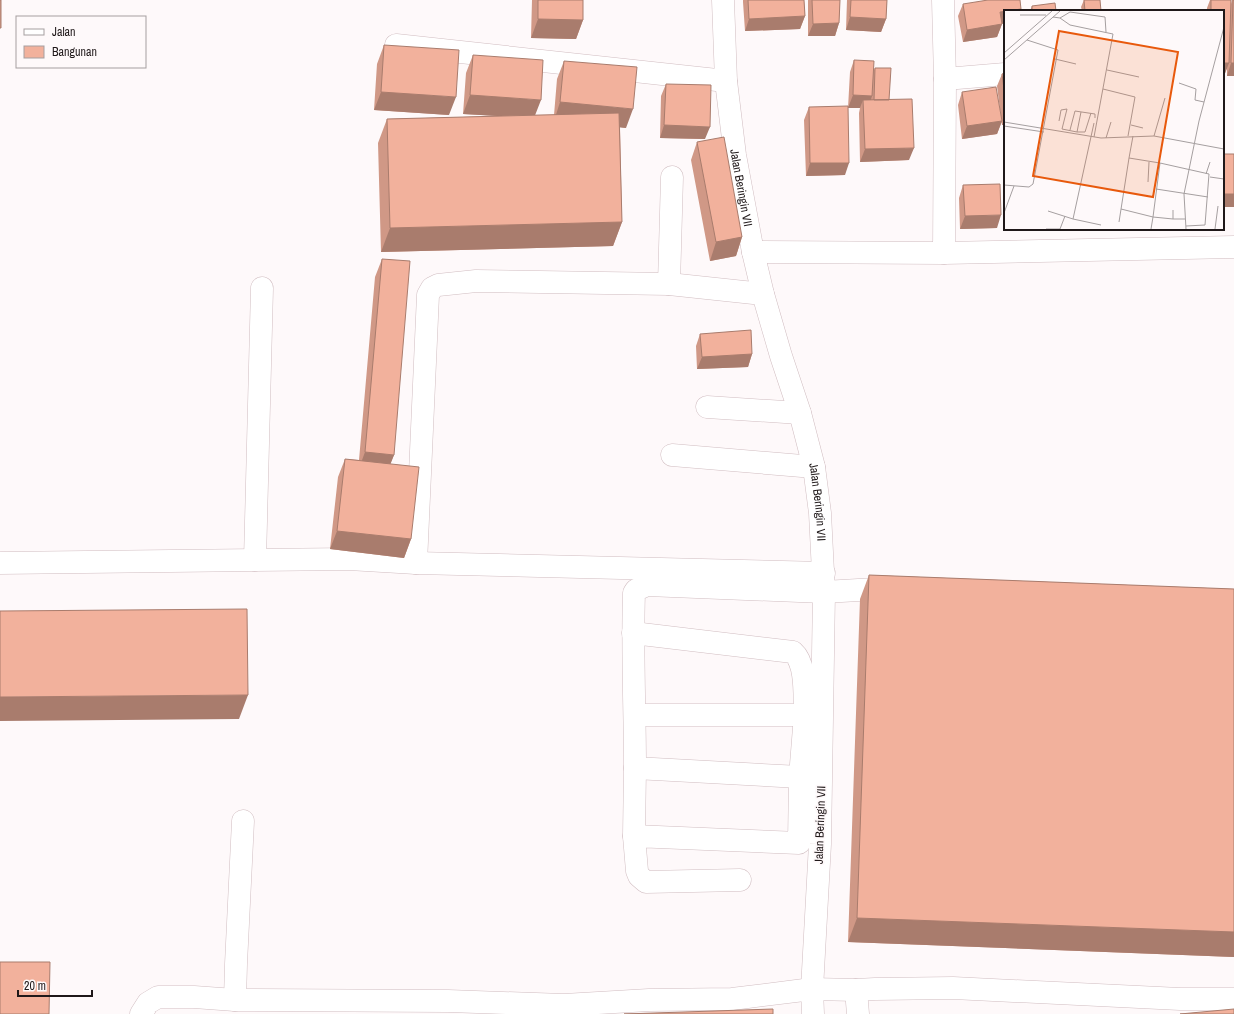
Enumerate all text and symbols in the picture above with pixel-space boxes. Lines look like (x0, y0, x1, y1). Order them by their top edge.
inset map (1004, 10, 1224, 230)
legend (16, 16, 146, 68)
text: Jalan (52, 24, 76, 40)
text: Bangunan (52, 44, 97, 60)
street label: Jalan Beringin VII (726, 148, 756, 228)
street label: Jalan Beringin VII (805, 461, 829, 541)
street label: Jalan Beringin VII (811, 786, 829, 864)
scale bar (18, 972, 92, 998)
text: 20 m (24, 978, 46, 994)

